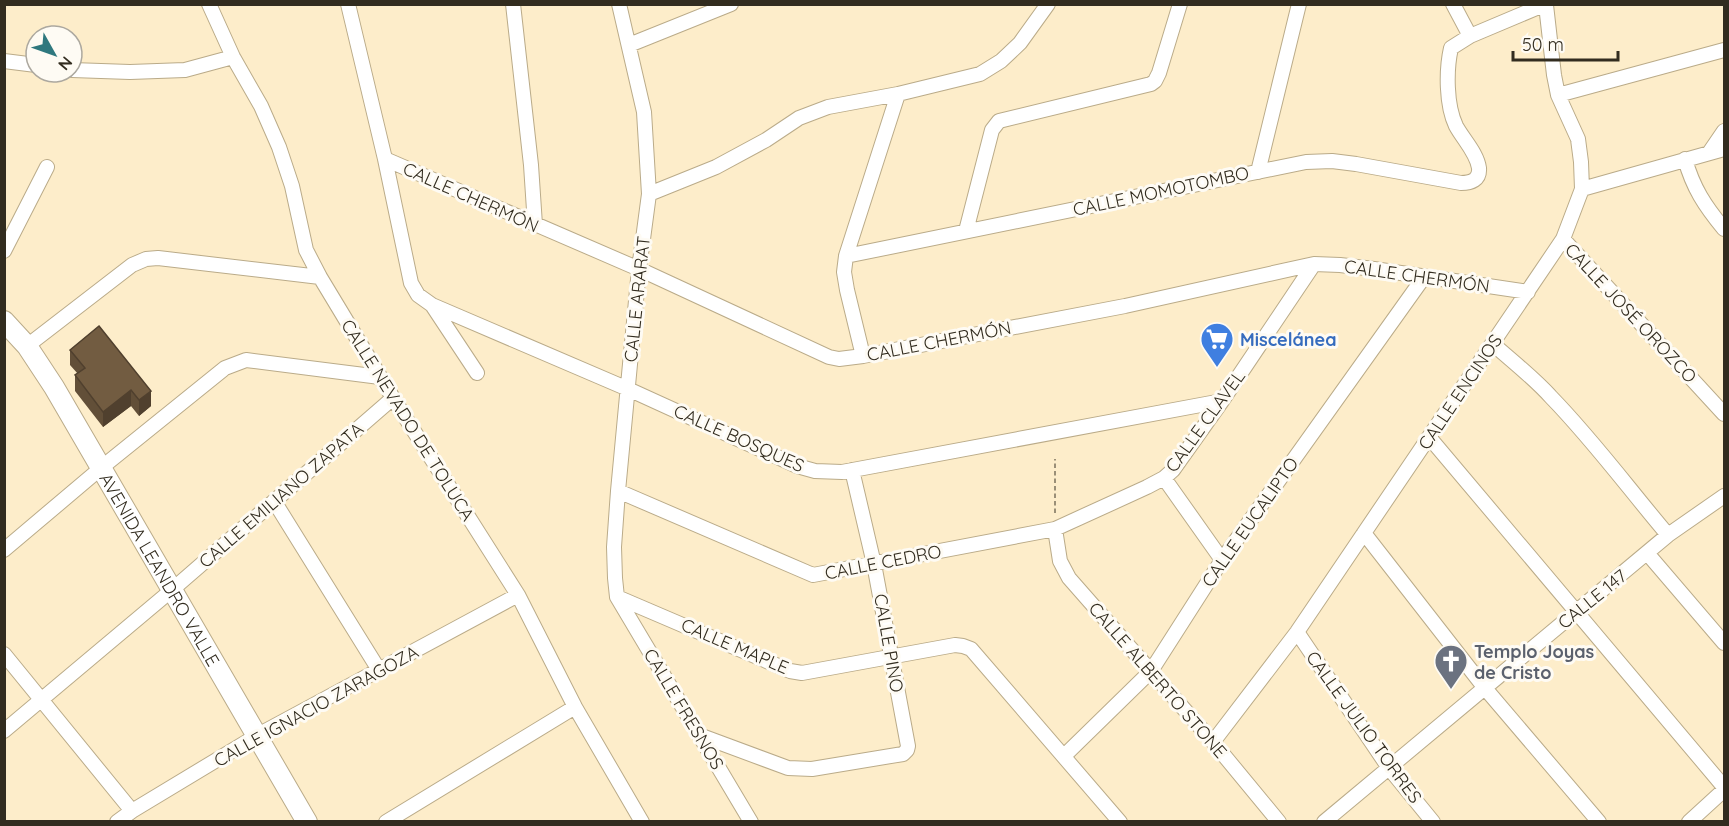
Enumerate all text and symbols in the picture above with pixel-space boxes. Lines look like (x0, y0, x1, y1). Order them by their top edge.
north arrow (24, 24, 84, 84)
scale bar (1513, 24, 1618, 62)
text: 50 m (1522, 33, 1564, 56)
text: N (54, 53, 77, 75)
street label: CALLE CHERMÓN (399, 157, 543, 237)
street label: CALLE MOMOTOMBO (1071, 161, 1251, 221)
street label: CALLE ARARAT (619, 235, 655, 363)
street label: CALLE JOSÉ OROZCO (1560, 238, 1702, 388)
street label: CALLE CHERMÓN (1343, 254, 1491, 298)
street label: CALLE NEVADO DE TOLUCA (336, 315, 480, 525)
street label: CALLE CHERMÓN (865, 316, 1013, 366)
supermarket icon: Miscelánea (1199, 321, 1235, 368)
place label: Miscelánea (1240, 328, 1337, 351)
street label: CALLE ENCINOS (1413, 330, 1507, 454)
street label: CALLE CLAVEL (1160, 365, 1250, 477)
street label: CALLE BOSQUES (670, 399, 808, 477)
street label: CALLE EMILIANO ZAPATA (194, 417, 368, 573)
street label: CALLE EUCALIPTO (1197, 453, 1303, 591)
street label: AVENIDA LEANDRO VALLE (95, 469, 225, 670)
street label: CALLE CEDRO (823, 539, 943, 585)
street label: CALLE 147 (1553, 564, 1631, 634)
street label: CALLE PINO (869, 592, 909, 694)
street label: CALLE ALBERTO STONE (1084, 597, 1232, 763)
street label: CALLE MAPLE (678, 613, 792, 679)
street label: CALLE IGNACIO ZARAGOZA (210, 640, 423, 772)
place label: Templo Joyas de Cristo (1474, 640, 1595, 684)
church icon: Templo Joyas de Cristo (1433, 643, 1469, 690)
street label: CALLE FRESNOS (639, 644, 729, 774)
street label: CALLE JULIO TORRES (1301, 646, 1427, 808)

